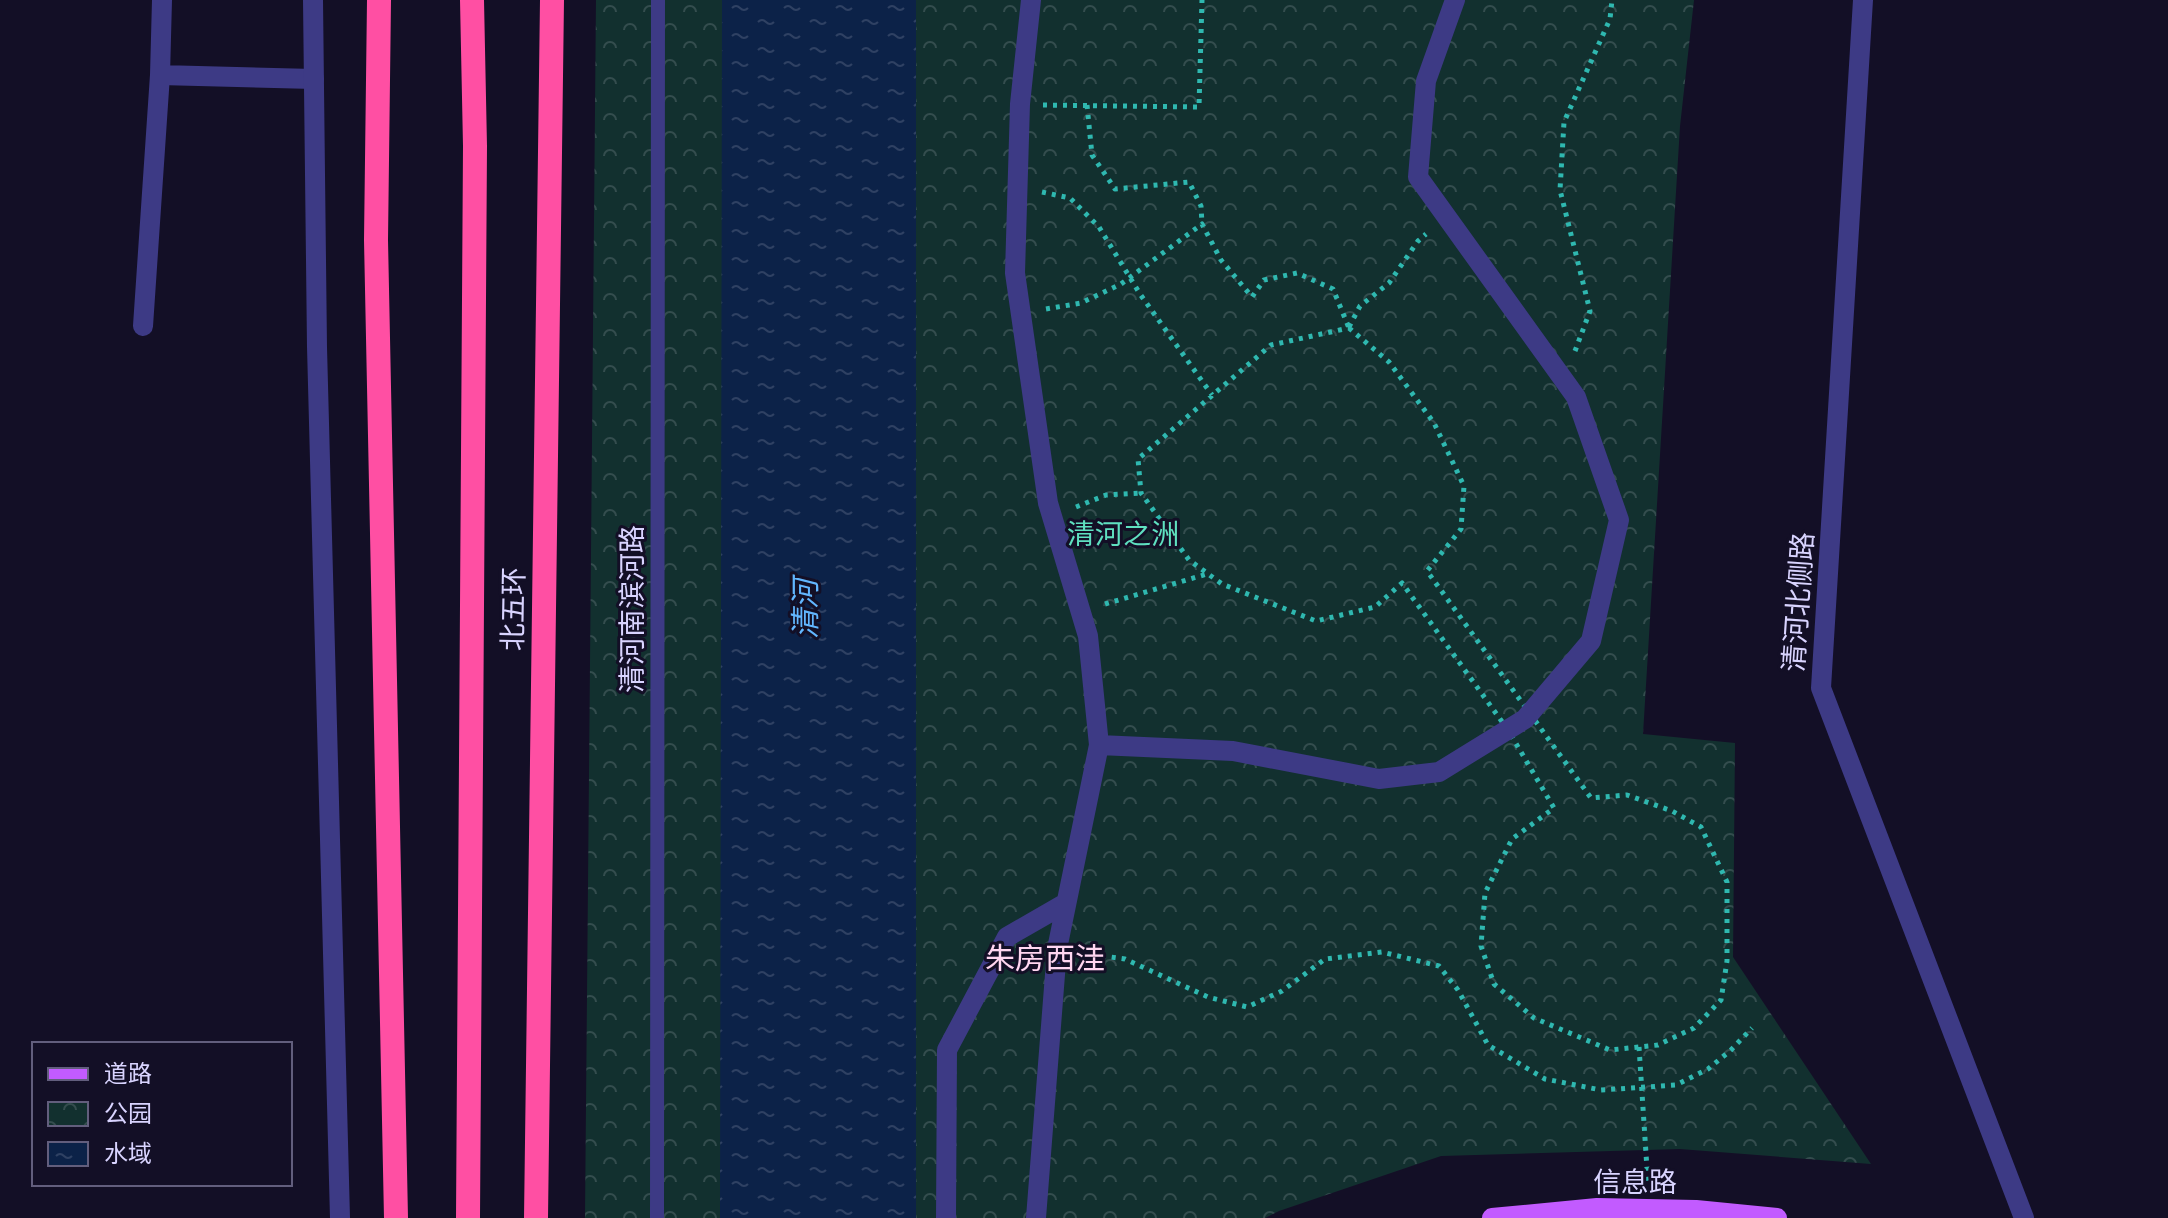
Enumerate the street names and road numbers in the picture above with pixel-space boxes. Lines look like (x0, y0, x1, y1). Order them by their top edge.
street label: 清河南滨河路 (615, 525, 649, 693)
street label: 清河北侧路 (1776, 531, 1820, 673)
street label: 北五环 (495, 567, 531, 651)
street label: 信息路 (1593, 1165, 1677, 1199)

